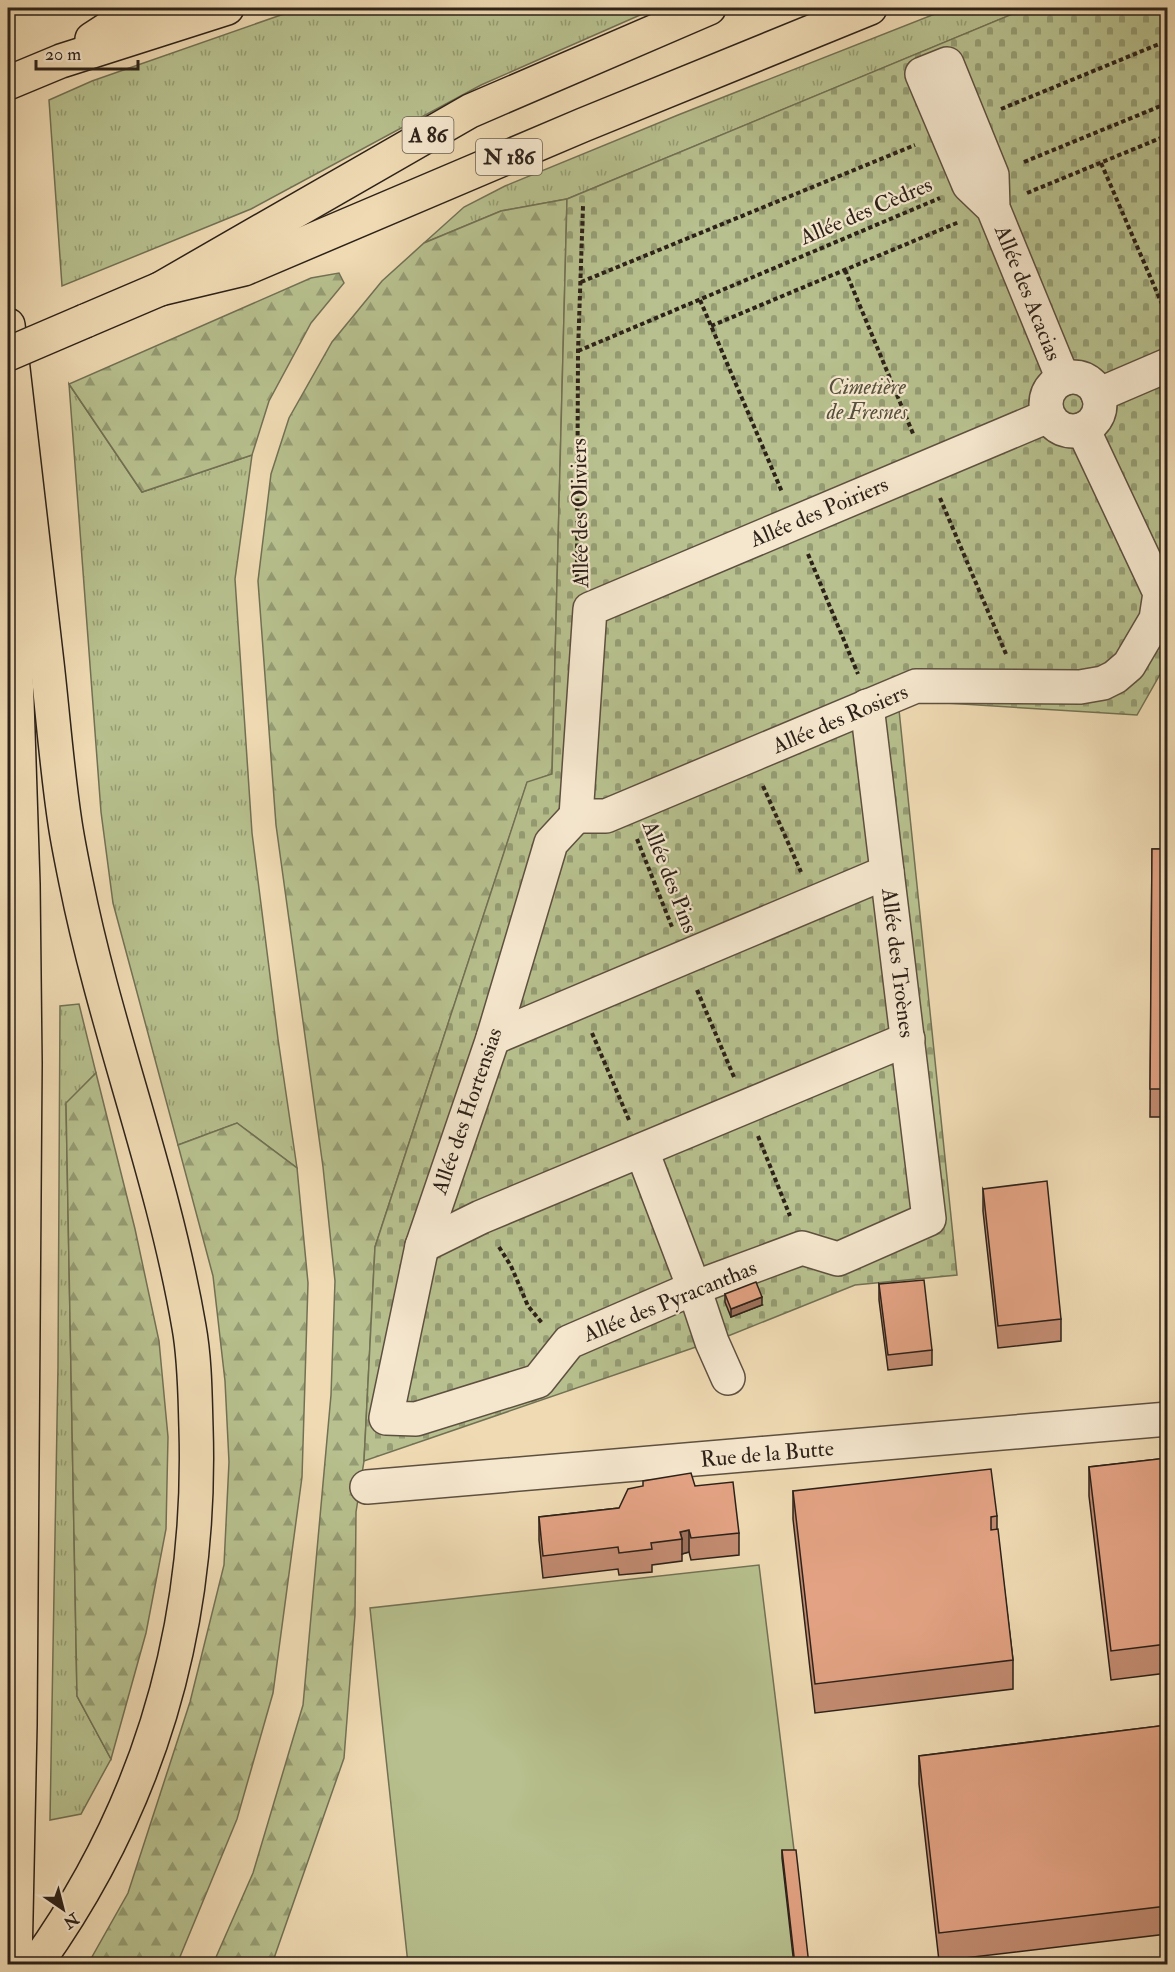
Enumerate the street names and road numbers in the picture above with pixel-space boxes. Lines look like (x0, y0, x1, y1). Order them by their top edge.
road number: A 86 (402, 117, 454, 153)
road number: N 186 (476, 139, 542, 175)
street label: Allée des Cèdres (795, 170, 937, 252)
street label: Allée des Acacias (988, 220, 1068, 365)
street label: Allée des Oliviers (565, 438, 595, 589)
street label: Allée des Poiriers (745, 470, 893, 554)
street label: Allée des Rosiers (767, 678, 912, 761)
street label: Allée des Pins (635, 816, 704, 937)
street label: Allée des Troènes (875, 886, 921, 1039)
street label: Allée des Hortensias (425, 1024, 509, 1199)
street label: Allée des Pyracanthas (578, 1253, 761, 1349)
street label: Rue de la Butte (699, 1434, 835, 1474)

